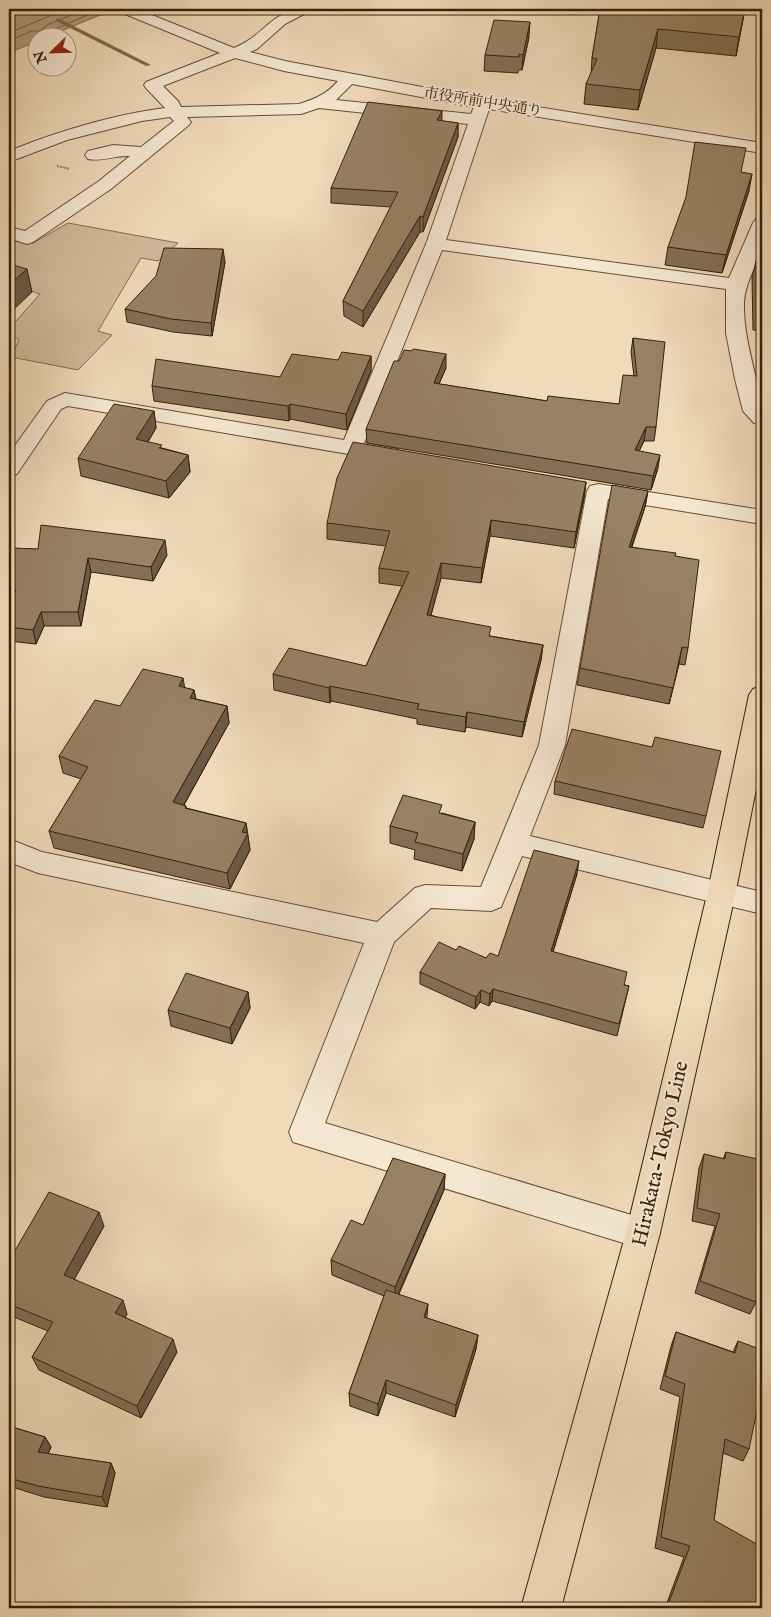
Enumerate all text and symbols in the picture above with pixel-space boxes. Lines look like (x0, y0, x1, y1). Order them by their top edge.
north arrow (28, 28, 78, 78)
text: N (30, 48, 52, 67)
street label: 市役所前中央通り (422, 83, 544, 121)
street label: Hirakata-Tokyo Line (626, 1058, 696, 1250)

